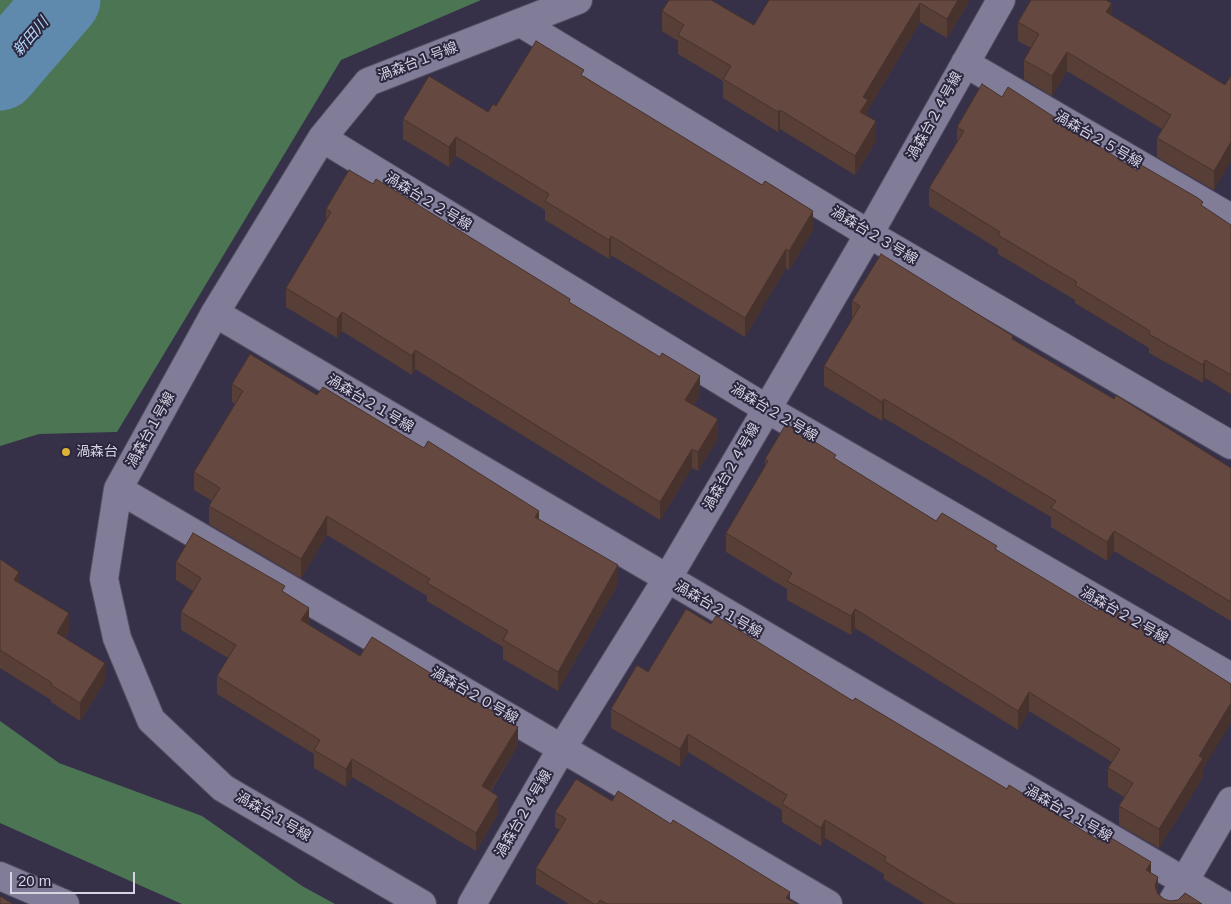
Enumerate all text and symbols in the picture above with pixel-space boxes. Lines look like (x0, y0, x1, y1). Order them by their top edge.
water label: 新田川 (9, 14, 53, 60)
street label: 渦森台１号線 (376, 39, 460, 85)
street label: 渦森台２４号線 (904, 69, 966, 163)
street label: 渦森台２５号線 (1051, 108, 1145, 172)
street label: 渦森台２２号線 (382, 170, 474, 234)
street label: 渦森台２３号線 (828, 204, 920, 268)
street label: 渦森台２１号線 (324, 372, 416, 436)
street label: 渦森台２２号線 (728, 381, 820, 445)
street label: 渦森台１号線 (123, 389, 179, 471)
street label: 渦森台２４号線 (700, 420, 764, 514)
place label: 渦森台 (76, 444, 118, 460)
marker: 渦森台 (60, 446, 72, 458)
street label: 渦森台２１号線 (671, 578, 765, 642)
street label: 渦森台２２号線 (1077, 584, 1171, 648)
street label: 渦森台２０号線 (427, 664, 521, 728)
street label: 渦森台２４号線 (492, 767, 556, 861)
street label: 渦森台２１号線 (1021, 782, 1115, 846)
street label: 渦森台１号線 (232, 789, 314, 845)
scale bar (12, 862, 138, 894)
text: 20 m (18, 872, 51, 889)

